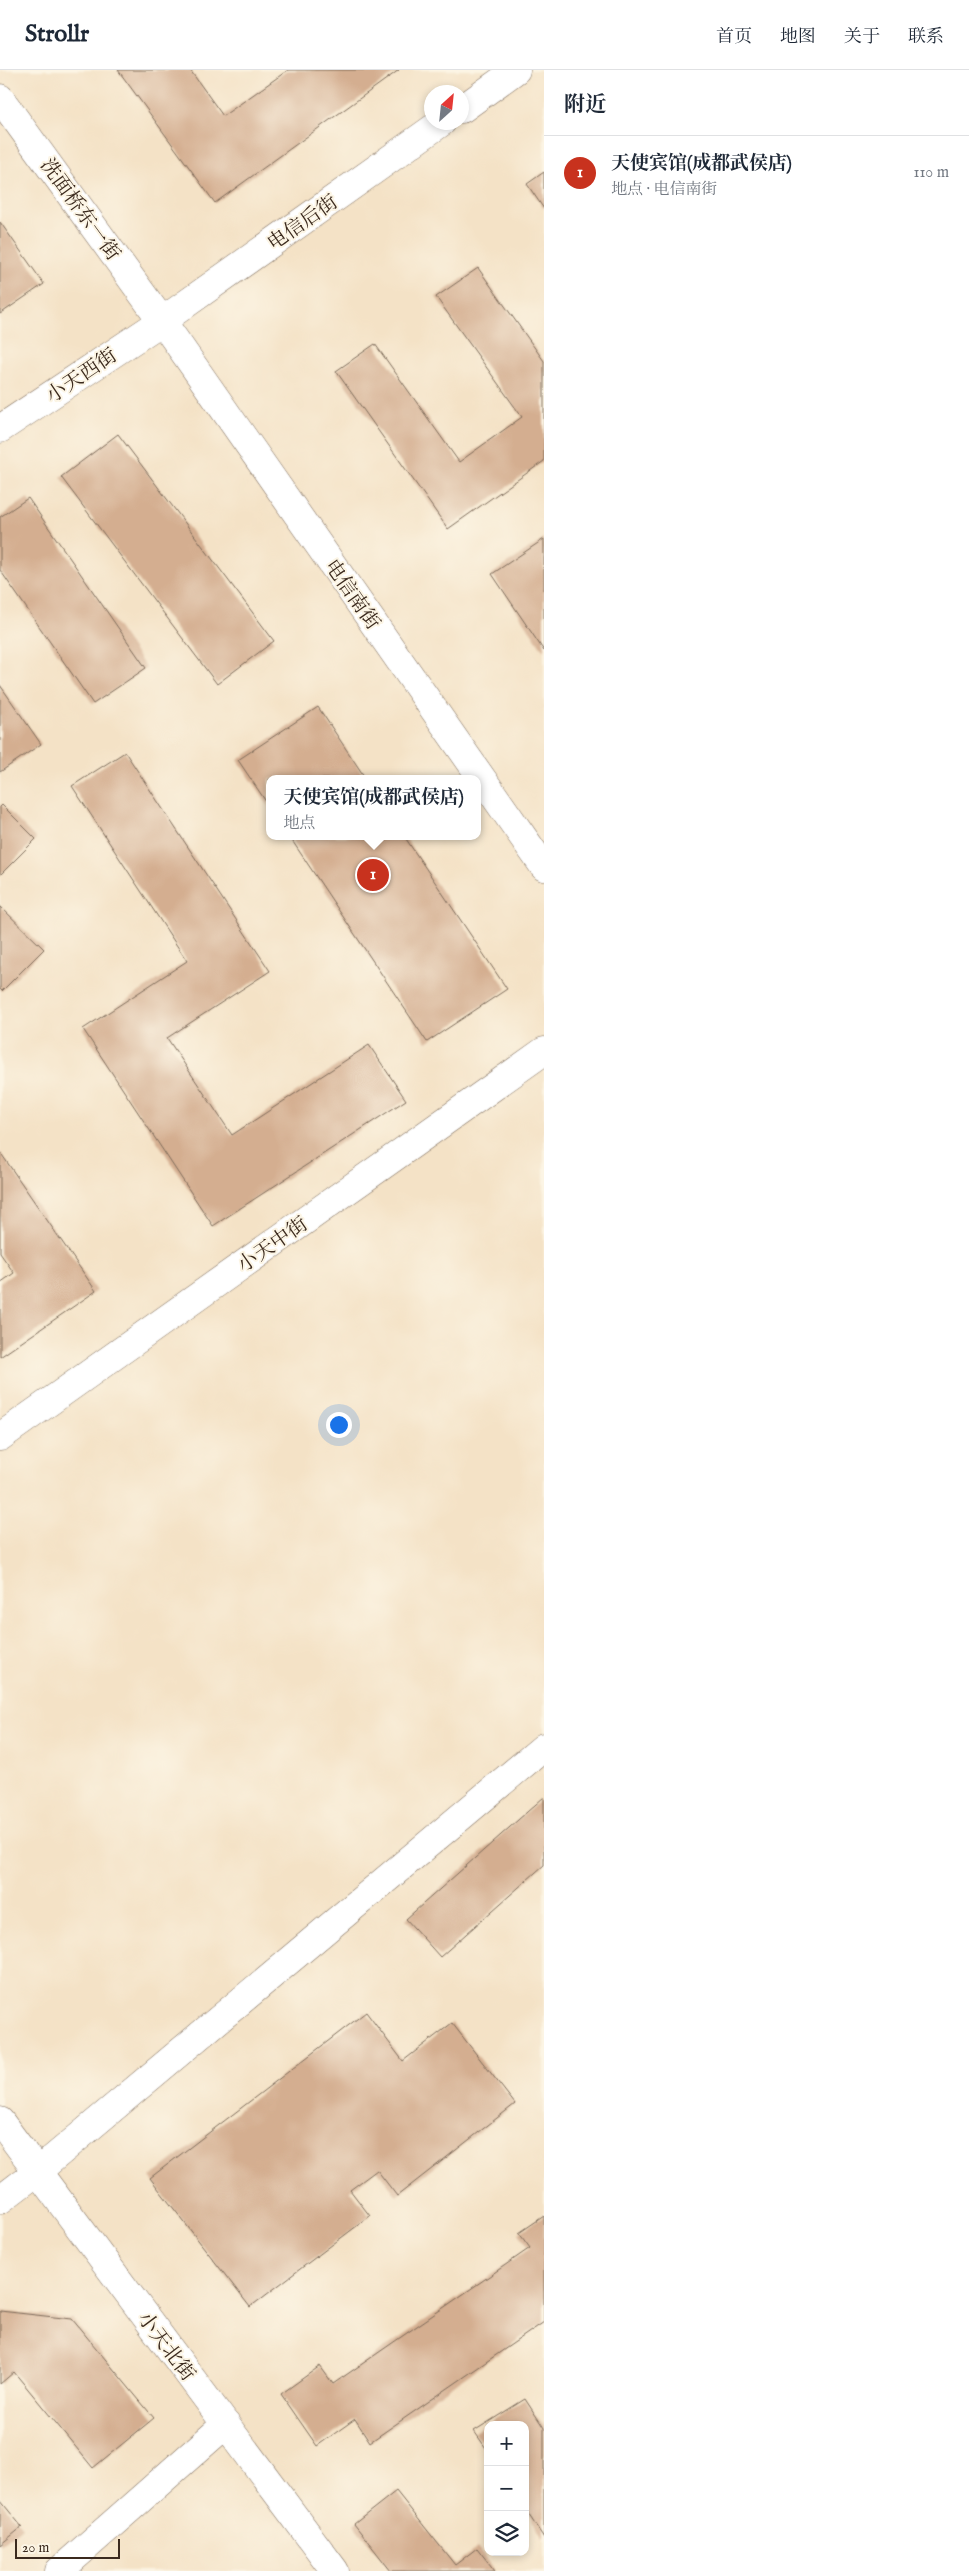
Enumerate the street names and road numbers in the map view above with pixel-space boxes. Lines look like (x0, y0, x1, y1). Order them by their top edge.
street label: 洗面桥东一街 (34, 154, 125, 266)
street label: 电信后街 (263, 190, 343, 256)
street label: 小天西街 (42, 344, 122, 409)
street label: 电信南街 (319, 555, 385, 635)
street label: 小天中街 (233, 1212, 313, 1278)
street label: 小天北街 (132, 2307, 200, 2386)

